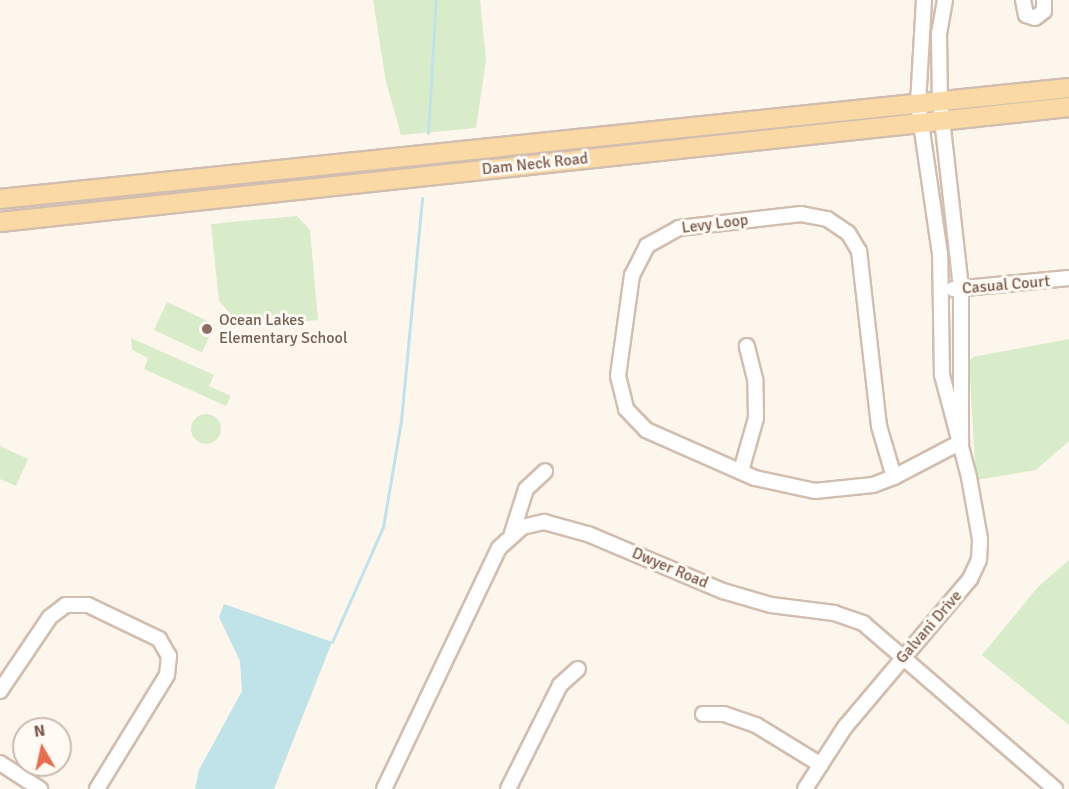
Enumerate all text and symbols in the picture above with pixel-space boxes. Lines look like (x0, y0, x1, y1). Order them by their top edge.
street label: Dam Neck Road (481, 149, 589, 179)
street label: Levy Loop (681, 210, 749, 238)
street label: Casual Court (961, 272, 1051, 298)
place label: Ocean Lakes Elementary School (219, 310, 348, 348)
marker: Ocean Lakes Elementary School (200, 322, 214, 336)
street label: Dwyer Road (629, 543, 711, 593)
street label: Galvani Drive (892, 586, 966, 668)
north arrow (12, 717, 72, 777)
text: N (32, 720, 47, 742)

